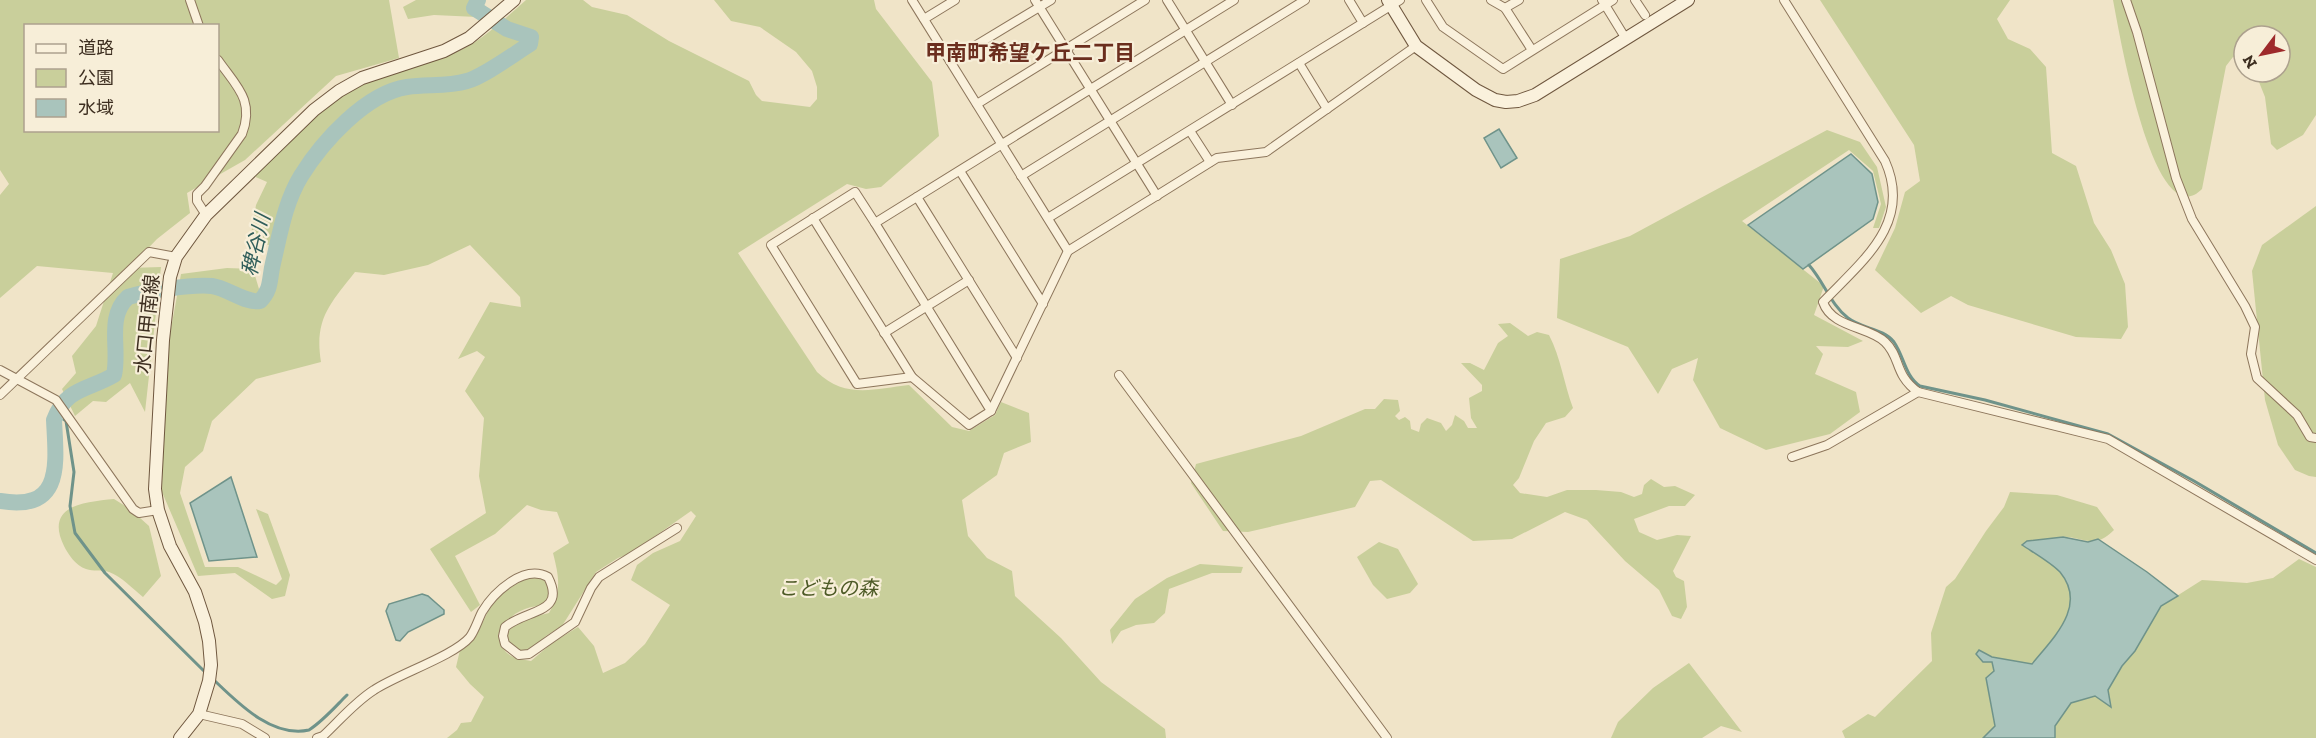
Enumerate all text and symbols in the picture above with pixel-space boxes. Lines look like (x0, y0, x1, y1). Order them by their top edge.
legend (24, 24, 219, 132)
north arrow (2232, 24, 2292, 84)
text: 道路 (78, 37, 114, 59)
district label: 甲南町希望ケ丘二丁目 (925, 40, 1135, 65)
text: N (2238, 51, 2261, 72)
text: 公園 (78, 67, 114, 89)
text: 水域 (78, 97, 114, 119)
water label: 稗谷川 (236, 209, 275, 278)
street label: 水口甲南線 (130, 273, 164, 375)
park label: こどもの森 (778, 576, 880, 600)

